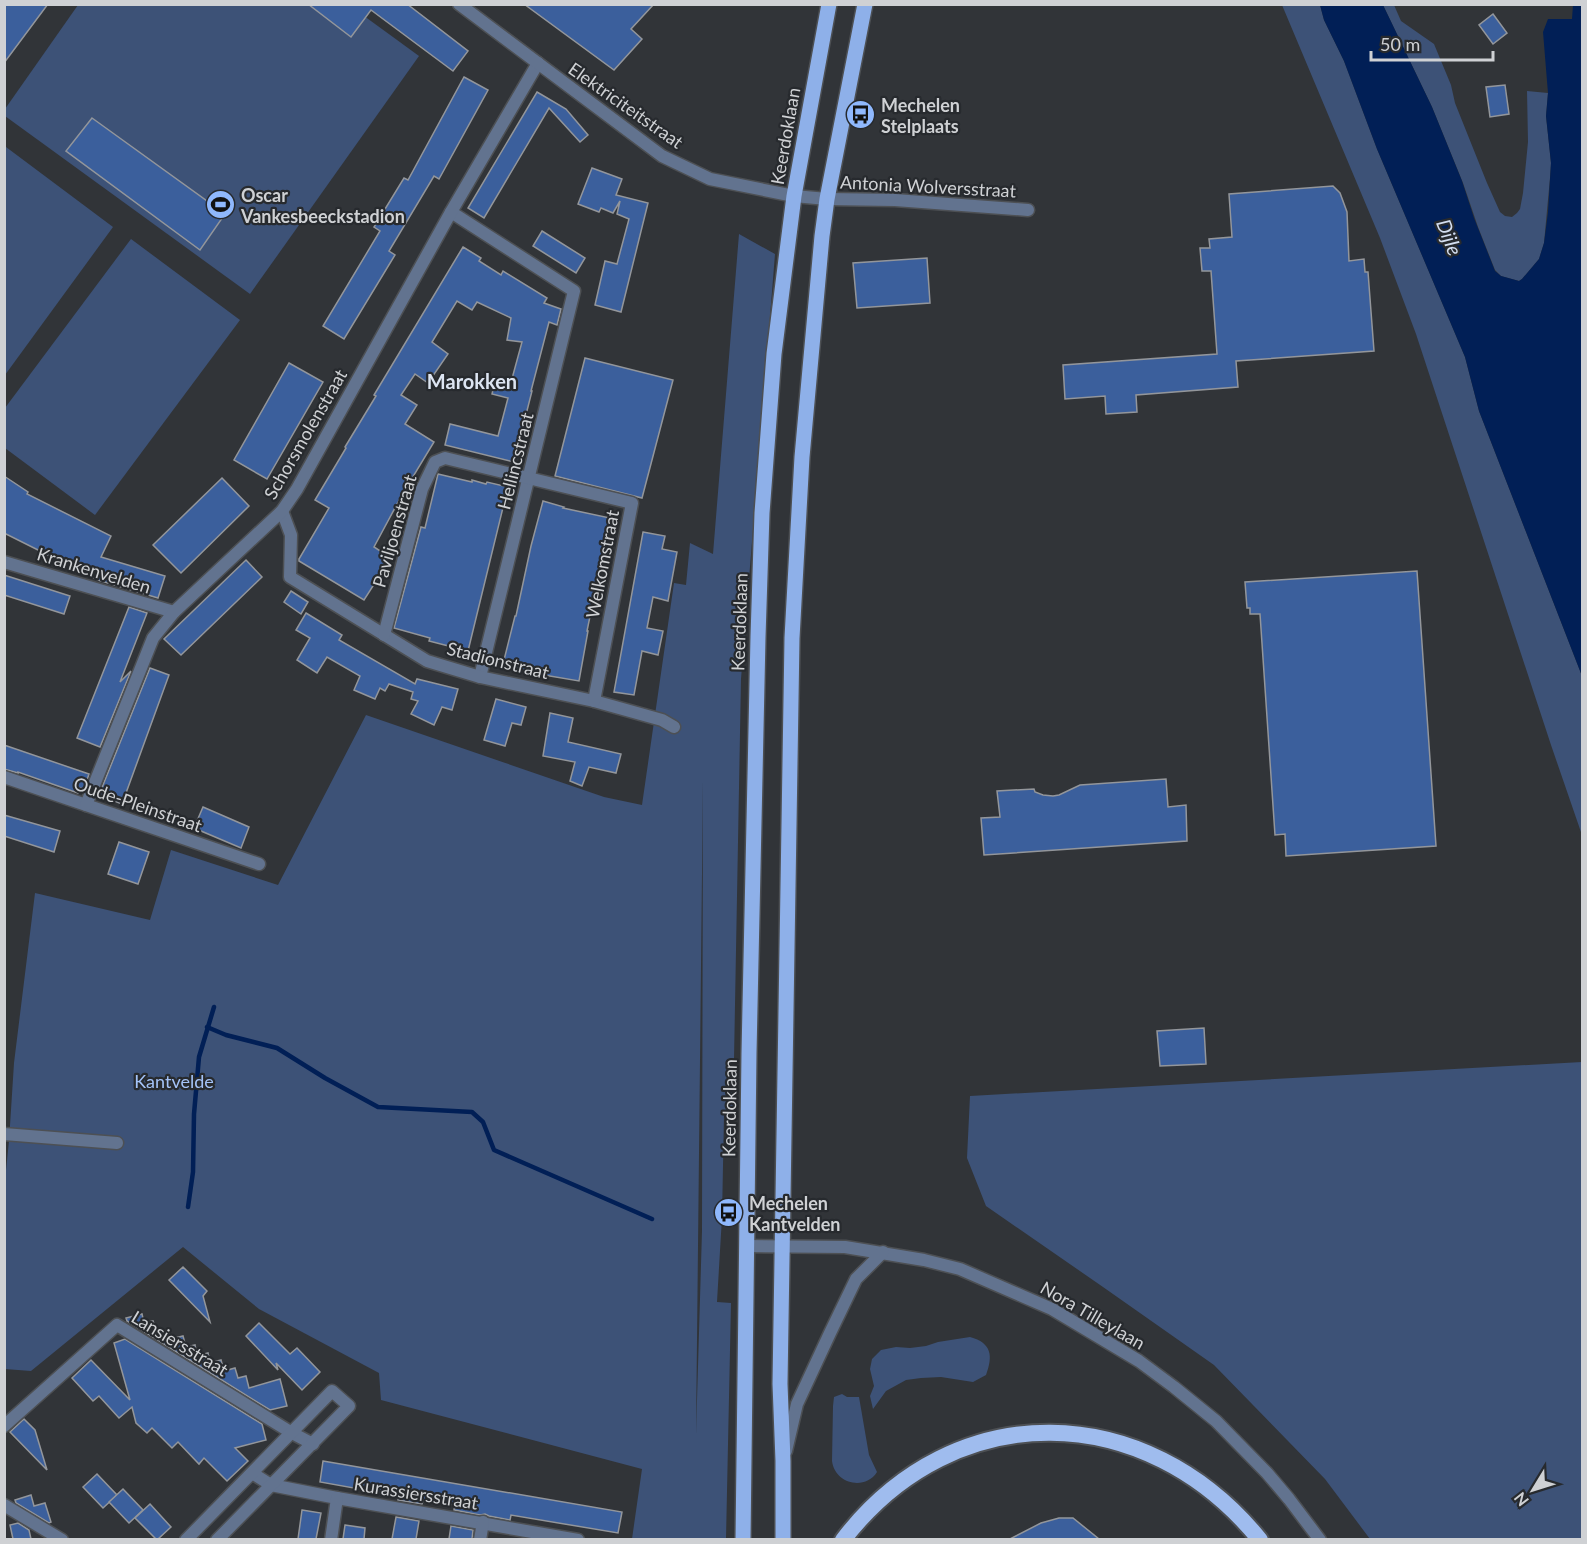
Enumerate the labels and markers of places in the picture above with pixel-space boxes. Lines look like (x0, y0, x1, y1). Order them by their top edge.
place label: Mechelen Stelplaats (881, 94, 960, 137)
bus stop icon: Mechelen Stelplaats (844, 99, 876, 131)
place label: Oscar Vankesbeeckstadion (240, 184, 405, 227)
sports icon: Oscar Vankesbeeckstadion (204, 189, 236, 221)
place label: Mechelen Kantvelden (749, 1192, 840, 1235)
bus stop icon: Mechelen Kantvelden (712, 1197, 744, 1229)

